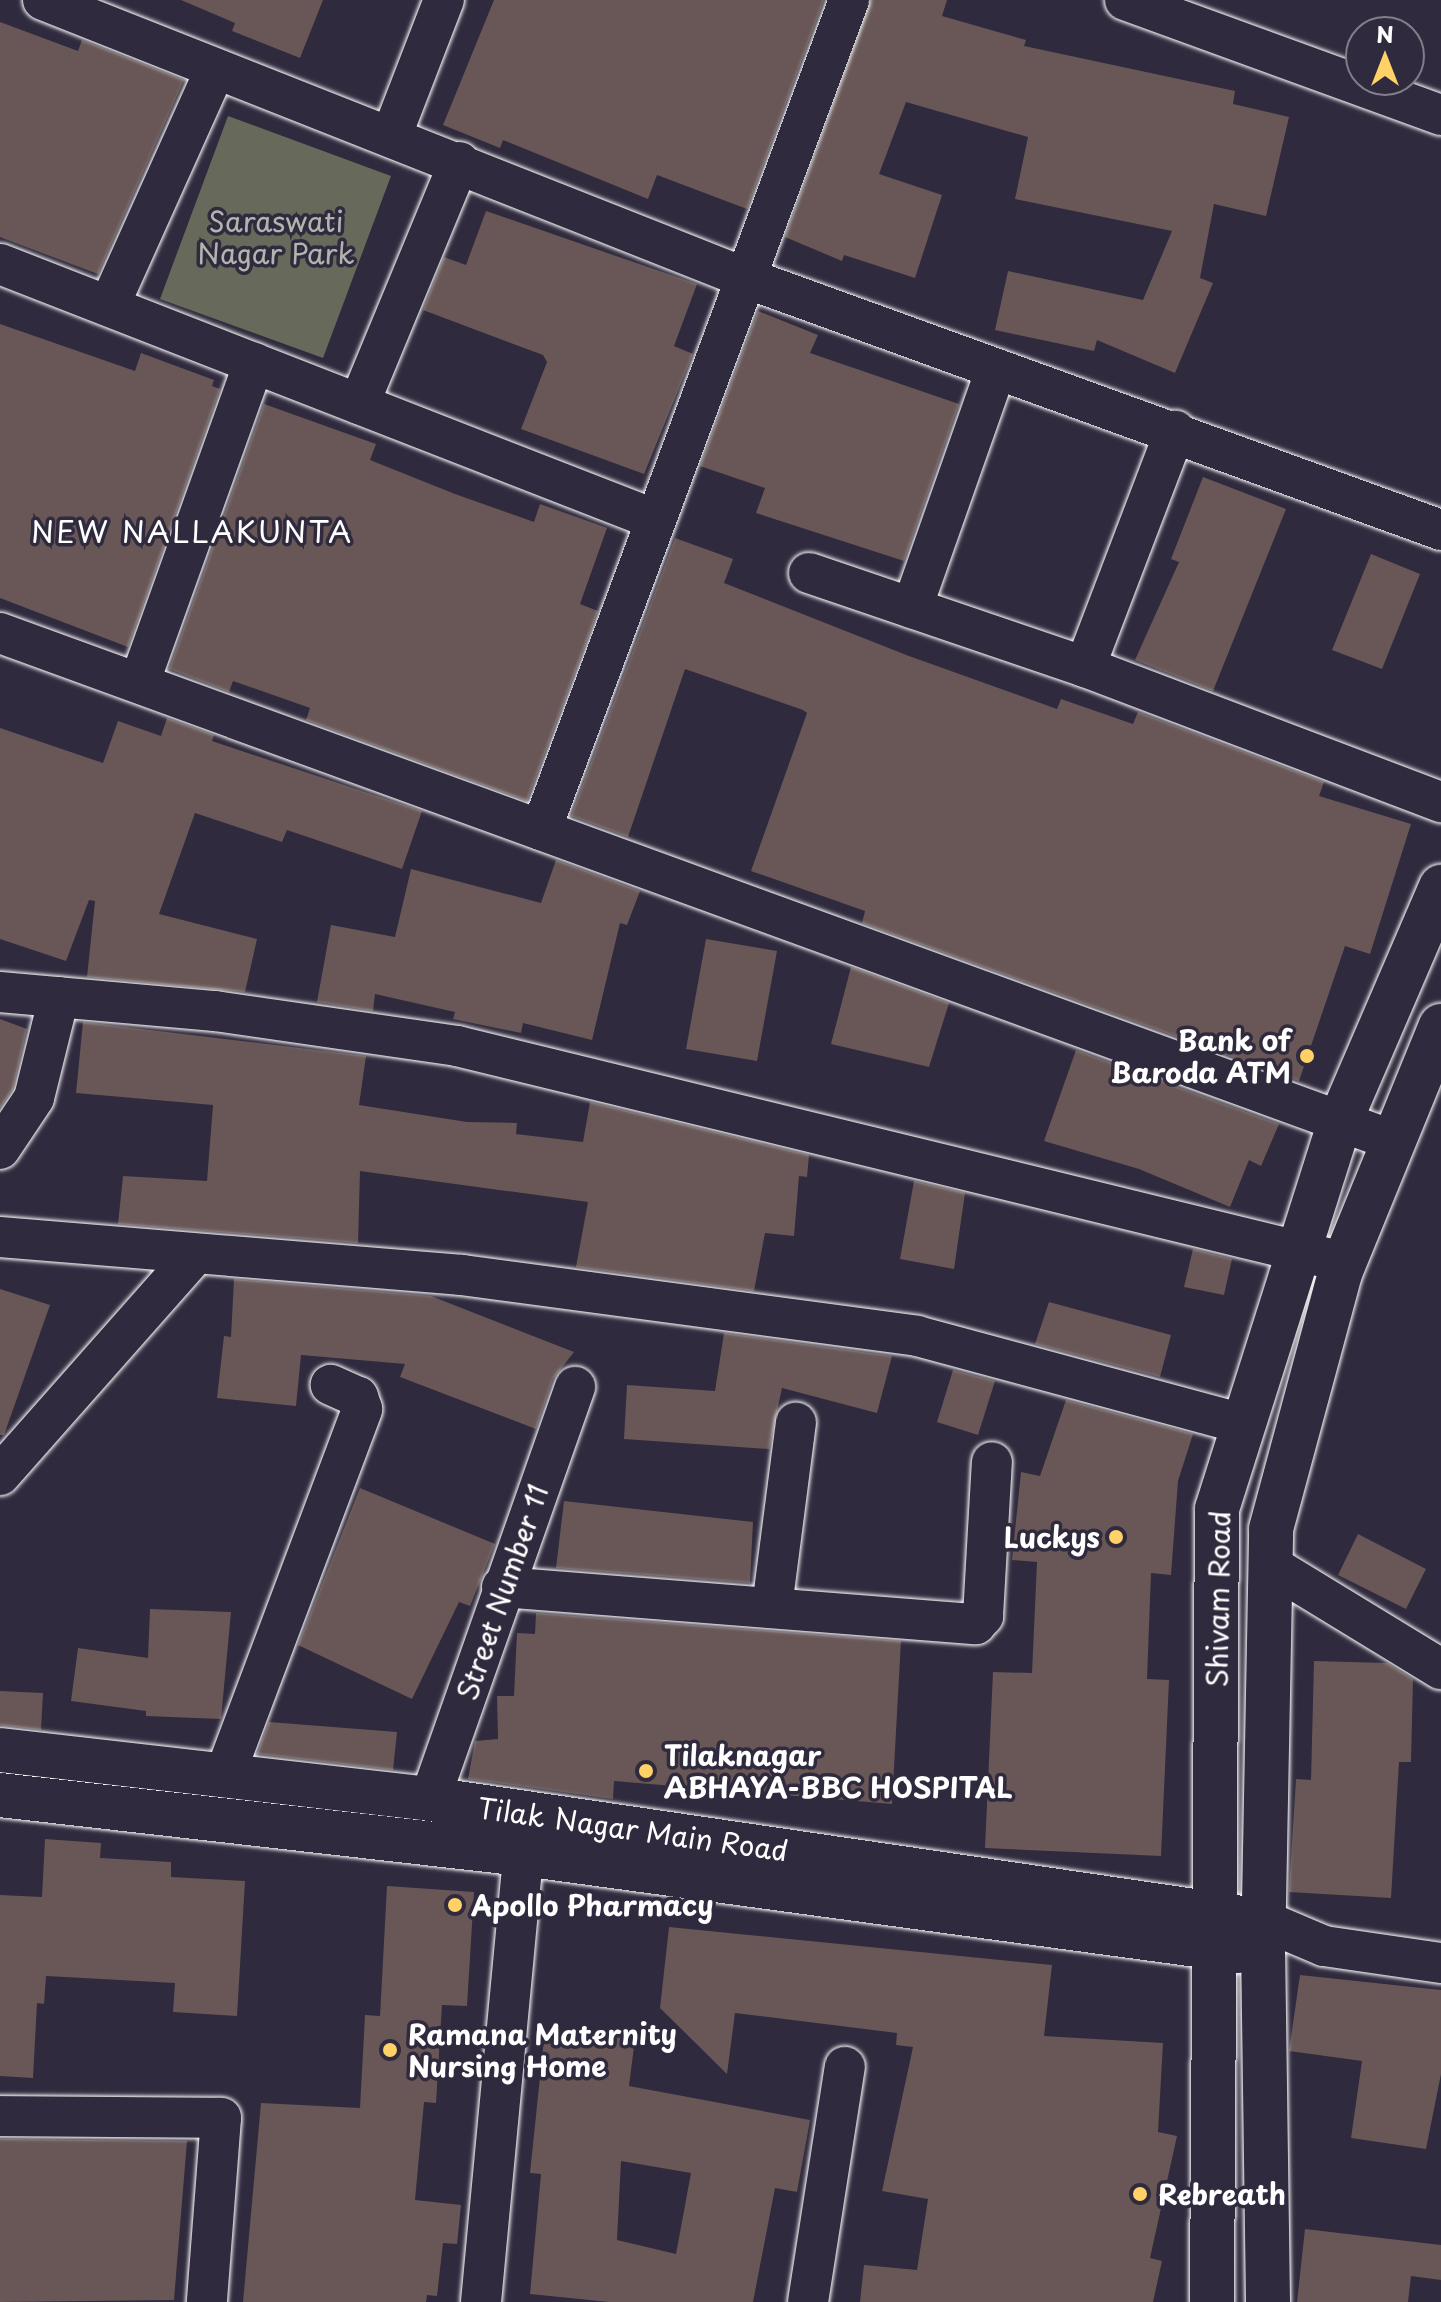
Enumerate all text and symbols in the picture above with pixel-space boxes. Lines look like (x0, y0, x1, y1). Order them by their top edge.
north arrow (1345, 16, 1425, 96)
text: N (1376, 17, 1394, 50)
park label: Saraswati Nagar Park (197, 204, 355, 270)
district label: NEW NALLAKUNTA (31, 513, 353, 549)
place label: Bank of Baroda ATM (1110, 1023, 1291, 1089)
marker: Bank of Baroda ATM (1298, 1047, 1316, 1065)
street label: Street Number 11 (448, 1477, 556, 1707)
street label: Shivam Road (1200, 1511, 1236, 1687)
place label: Luckys (1004, 1520, 1100, 1554)
marker: Luckys (1107, 1528, 1125, 1546)
place label: Tilaknagar ABHAYA-BBC HOSPITAL (664, 1738, 1013, 1804)
marker: Tilaknagar ABHAYA-BBC HOSPITAL (635, 1760, 657, 1782)
street label: Tilak Nagar Main Road (474, 1790, 792, 1868)
place label: Apollo Pharmacy (471, 1888, 715, 1922)
marker: Apollo Pharmacy (446, 1896, 464, 1914)
place label: Ramana Maternity Nursing Home (408, 2017, 678, 2083)
marker: Ramana Maternity Nursing Home (379, 2039, 401, 2061)
place label: Rebreath (1158, 2177, 1286, 2211)
marker: Rebreath (1129, 2183, 1151, 2205)

